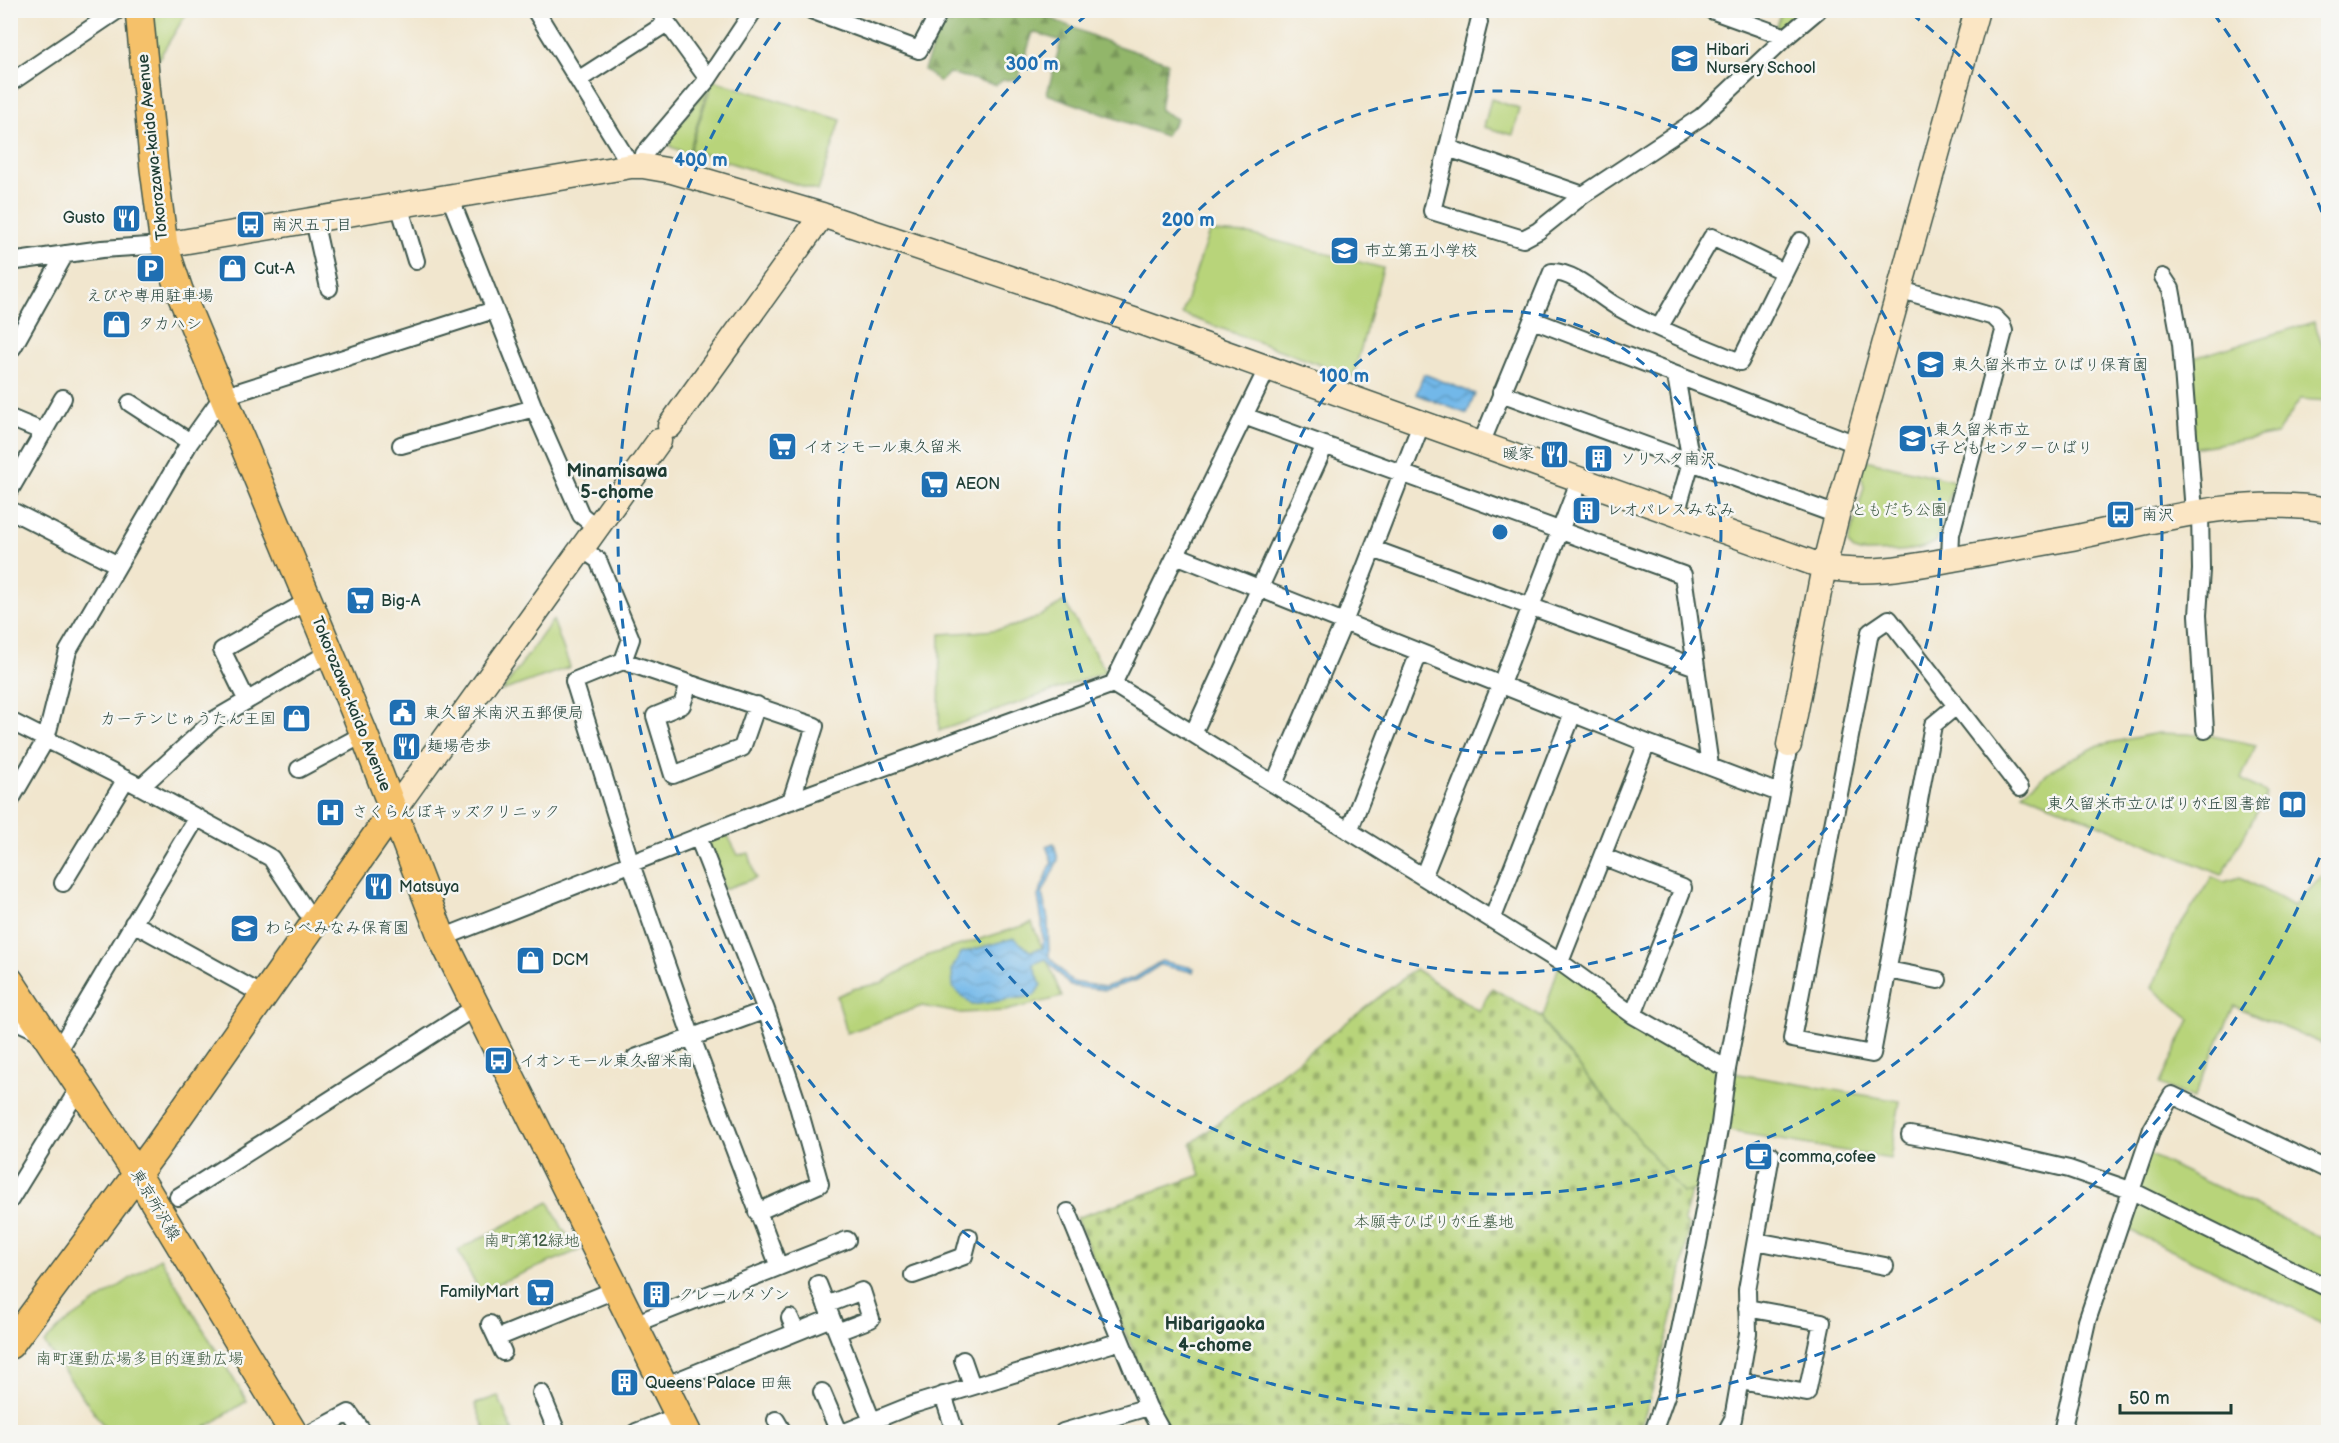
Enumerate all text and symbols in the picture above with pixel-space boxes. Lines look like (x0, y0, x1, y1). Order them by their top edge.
place label: Hibari Nursery School (1706, 41, 1816, 78)
school or university icon: Hibari Nursery School (1669, 43, 1701, 75)
street label: Tokorozawa-kaido Avenue (134, 53, 172, 241)
text: 300 m (1005, 54, 1059, 75)
text: 400 m (674, 150, 728, 171)
restaurant icon: Gusto (110, 202, 142, 234)
place label: Gusto (63, 209, 105, 228)
bus stop icon: 南沢五丁目 (235, 209, 267, 241)
text: 200 m (1161, 210, 1215, 231)
place label: 南沢五丁目 (272, 216, 352, 235)
school or university icon: 市立第五小学校 (1328, 235, 1360, 267)
place label: 市立第五小学校 (1365, 242, 1477, 261)
parking icon: えびや専用駐車場 (134, 252, 166, 284)
shop icon: Cut-A (217, 253, 249, 285)
place label: Cut-A (254, 260, 295, 279)
place label: えびや専用駐車場 (86, 287, 214, 306)
shop icon: タカハシ (101, 308, 133, 340)
place label: タカハシ (138, 315, 202, 334)
school or university icon: 東久留米市立 ひばり保育園 (1915, 349, 1947, 381)
place label: 東久留米市立 ひばり保育園 (1952, 356, 2148, 375)
text: 100 m (1319, 366, 1369, 387)
place label: 東久留米市立 子どもセンターひばり (1934, 421, 2093, 458)
school or university icon: 東久留米市立 子どもセンターひばり (1897, 423, 1929, 455)
supermarket icon: イオンモール東久留米 (766, 431, 798, 463)
place label: イオンモール東久留米 (803, 438, 961, 457)
restaurant icon: 暖家 (1539, 438, 1571, 470)
building icon: ソリスタ南沢 (1583, 443, 1615, 475)
place label: 暖家 (1502, 445, 1534, 464)
place label: ソリスタ南沢 (1620, 450, 1716, 469)
district label: Minamisawa 5-chome (566, 461, 668, 503)
supermarket icon: AEON (919, 468, 951, 500)
place label: AEON (956, 475, 1000, 494)
building icon: レオパレスみなみ (1570, 494, 1602, 526)
bus stop icon: 南沢 (2105, 499, 2137, 531)
place label: レオパレスみなみ (1607, 501, 1735, 520)
park label: ともだち公園 (1851, 501, 1947, 520)
place label: 南沢 (2142, 506, 2174, 525)
centre of rings (1490, 522, 1510, 542)
supermarket icon: Big-A (344, 585, 376, 617)
place label: Big-A (381, 592, 421, 611)
street label: Tokorozawa-kaido Avenue (307, 614, 395, 795)
public building icon: 東久留米南沢五郵便局 (387, 697, 419, 729)
shop icon: カーテンじゅうたん王国 (281, 703, 313, 735)
place label: 東久留米南沢五郵便局 (424, 704, 584, 723)
place label: カーテンじゅうたん王国 (100, 710, 276, 729)
restaurant icon: 麺場壱歩 (390, 730, 422, 762)
place label: 麺場壱歩 (427, 737, 491, 756)
library icon: 東久留米市立ひばりが丘図書館 (2276, 788, 2308, 820)
place label: 東久留米市立ひばりが丘図書館 (2047, 795, 2271, 814)
hospital icon: さくらんぼキッズクリニック (315, 796, 347, 828)
place label: さくらんぼキッズクリニック (352, 803, 560, 822)
restaurant icon: Matsuya (362, 871, 394, 903)
place label: Matsuya (399, 878, 459, 897)
school or university icon: わらべみなみ保育園 (228, 912, 260, 944)
place label: わらべみなみ保育園 (265, 919, 409, 938)
shop icon: DCM (515, 944, 547, 976)
place label: DCM (552, 951, 589, 970)
bus stop icon: イオンモール東久留米南 (482, 1045, 514, 1077)
place label: イオンモール東久留米南 (519, 1052, 693, 1071)
cafe icon: comma,cofee (1742, 1141, 1774, 1173)
place label: comma,cofee (1779, 1148, 1876, 1167)
street label: 東京所沢線 (126, 1166, 184, 1244)
park label: 本願寺ひばりが丘墓地 (1354, 1213, 1514, 1232)
park label: 南町第12緑地 (484, 1232, 580, 1251)
supermarket icon: FamilyMart (524, 1276, 556, 1308)
building icon: クレールメゾン (641, 1279, 673, 1311)
place label: FamilyMart (439, 1283, 519, 1302)
place label: クレールメゾン (678, 1286, 790, 1305)
district label: Hibarigaoka 4-chome (1165, 1314, 1265, 1356)
park label: 南町運動広場多目的運動広場 (36, 1350, 244, 1369)
building icon: Queens Palace 田無 (608, 1367, 640, 1399)
place label: Queens Palace 田無 (645, 1374, 792, 1393)
scale bar (2120, 1377, 2231, 1415)
text: 50 m (2129, 1388, 2170, 1409)

